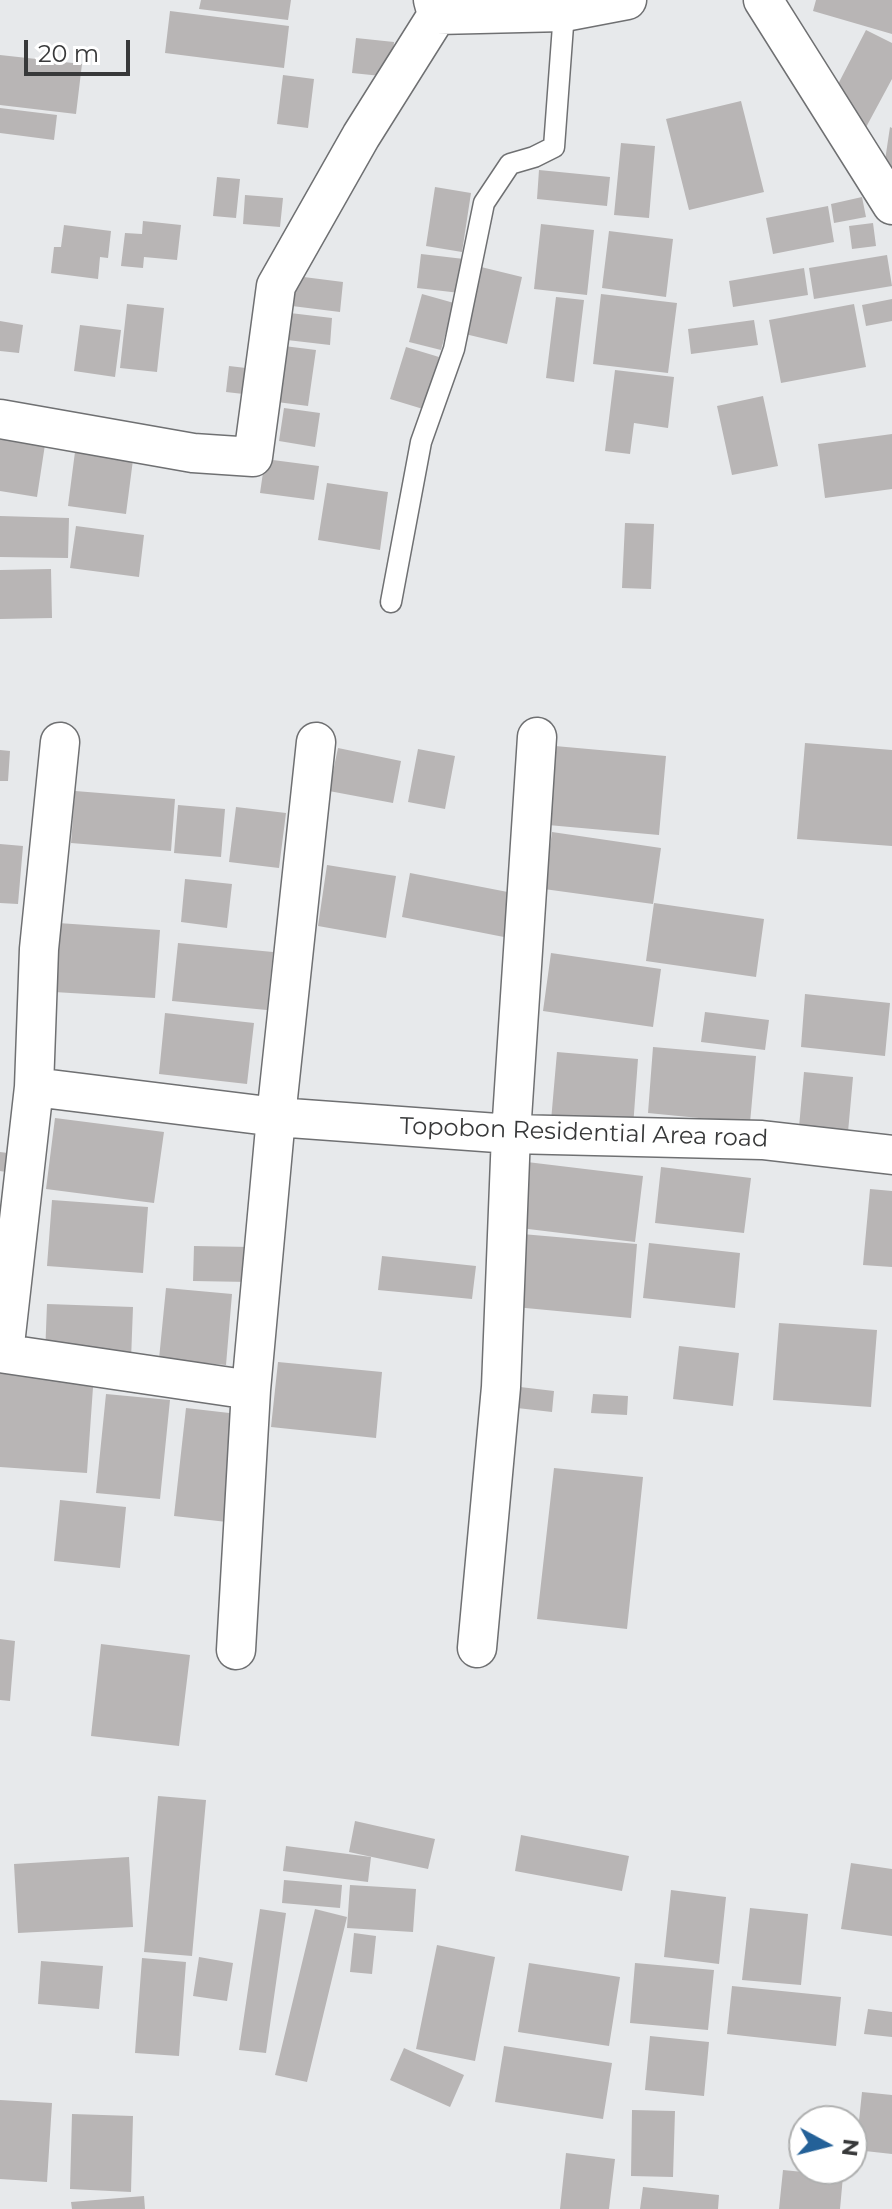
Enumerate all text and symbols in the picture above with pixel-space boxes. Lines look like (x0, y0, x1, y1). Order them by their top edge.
scale bar (28, 24, 134, 74)
text: 20 m (38, 39, 99, 68)
street label: Topobon Residential Area road (399, 1112, 769, 1154)
north arrow (788, 2105, 868, 2185)
text: N (836, 2137, 865, 2158)

